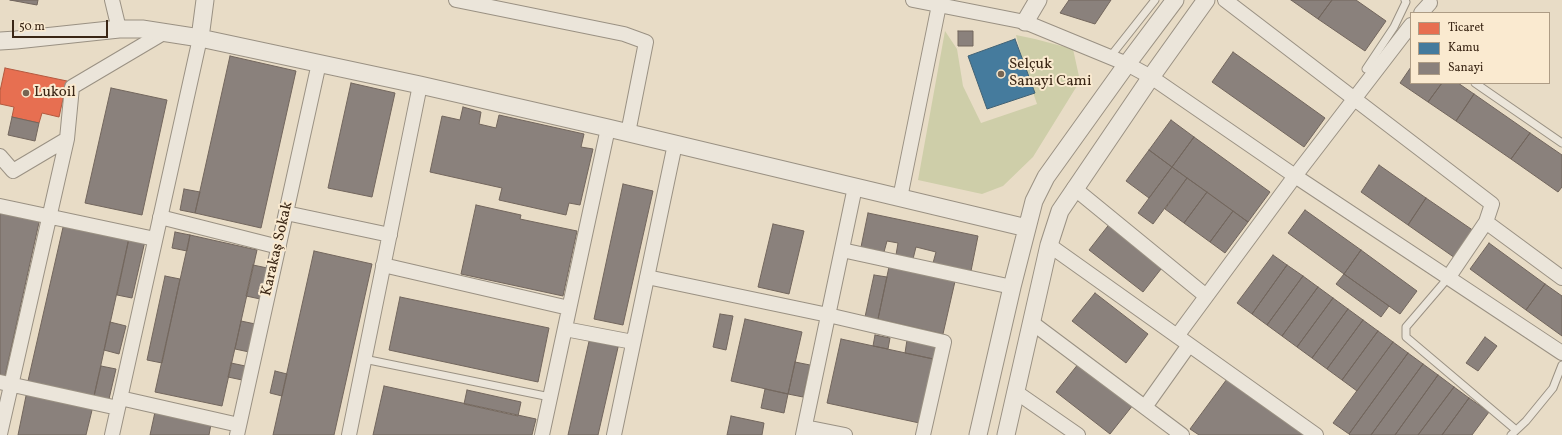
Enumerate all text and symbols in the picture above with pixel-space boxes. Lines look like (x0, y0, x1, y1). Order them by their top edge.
scale bar (14, 12, 110, 38)
legend (1410, 12, 1550, 84)
text: 50 m (19, 19, 45, 35)
text: Ticaret (1448, 20, 1484, 36)
text: Kamu (1448, 40, 1480, 56)
place label: Selçuk Sanayi Cami (1009, 56, 1091, 91)
text: Sanayi (1448, 60, 1483, 76)
marker: Selçuk Sanayi Cami (996, 69, 1006, 79)
place label: Lukoil (34, 84, 76, 102)
marker: Lukoil (21, 88, 31, 98)
street label: Karakaş Sokak (258, 200, 298, 298)

